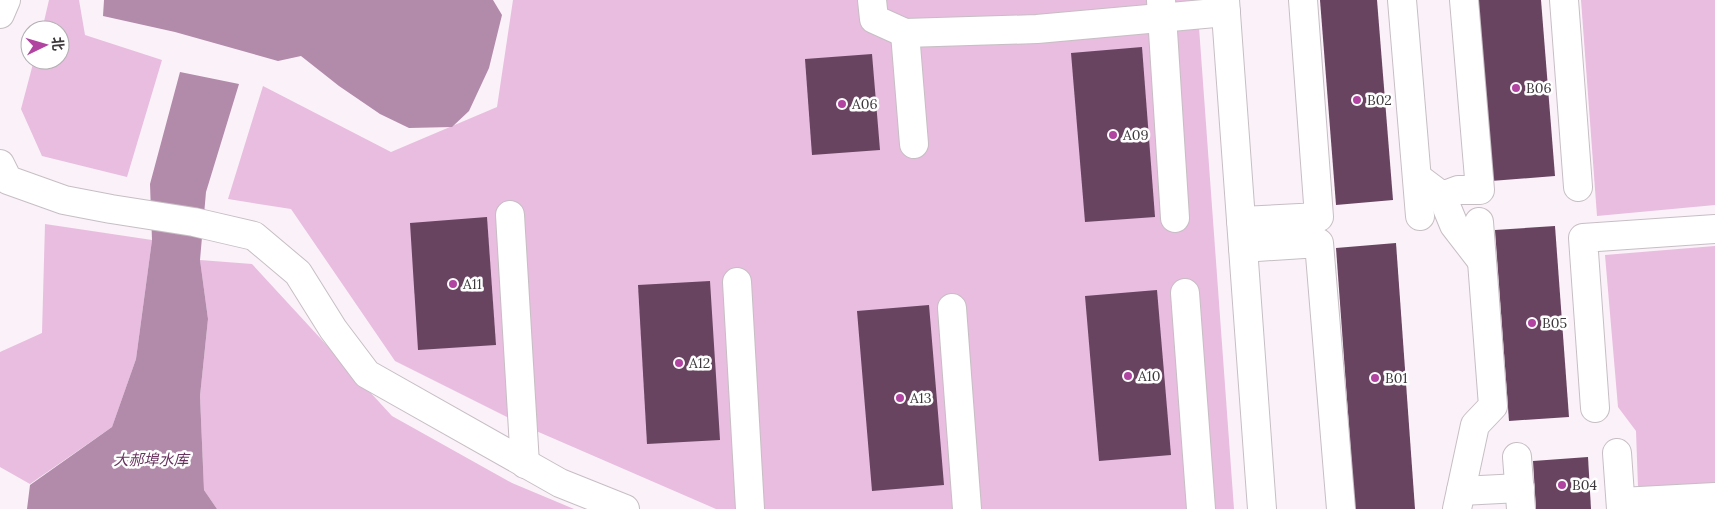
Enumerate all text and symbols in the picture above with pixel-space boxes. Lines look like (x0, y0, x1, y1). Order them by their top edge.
north arrow (20, 20, 70, 70)
text: 北 (48, 36, 68, 52)
place label: B06 (1526, 79, 1552, 97)
marker: B06 (1510, 82, 1522, 94)
place label: B02 (1367, 91, 1392, 109)
marker: B02 (1351, 94, 1363, 106)
place label: A06 (851, 95, 878, 113)
marker: A06 (836, 98, 848, 110)
place label: A09 (1122, 126, 1149, 144)
marker: A09 (1107, 129, 1119, 141)
place label: A11 (462, 275, 482, 293)
marker: A11 (447, 278, 459, 290)
place label: B05 (1542, 314, 1567, 332)
marker: B05 (1526, 317, 1538, 329)
place label: A12 (688, 354, 710, 372)
marker: A12 (673, 357, 685, 369)
place label: A10 (1137, 367, 1161, 385)
place label: B01 (1385, 369, 1408, 387)
marker: A10 (1122, 370, 1134, 382)
marker: B01 (1369, 372, 1381, 384)
place label: A13 (909, 389, 932, 407)
marker: A13 (894, 392, 906, 404)
water label: 大郝埠水库 (113, 450, 191, 469)
place label: B04 (1572, 476, 1597, 494)
marker: B04 (1556, 479, 1568, 491)

